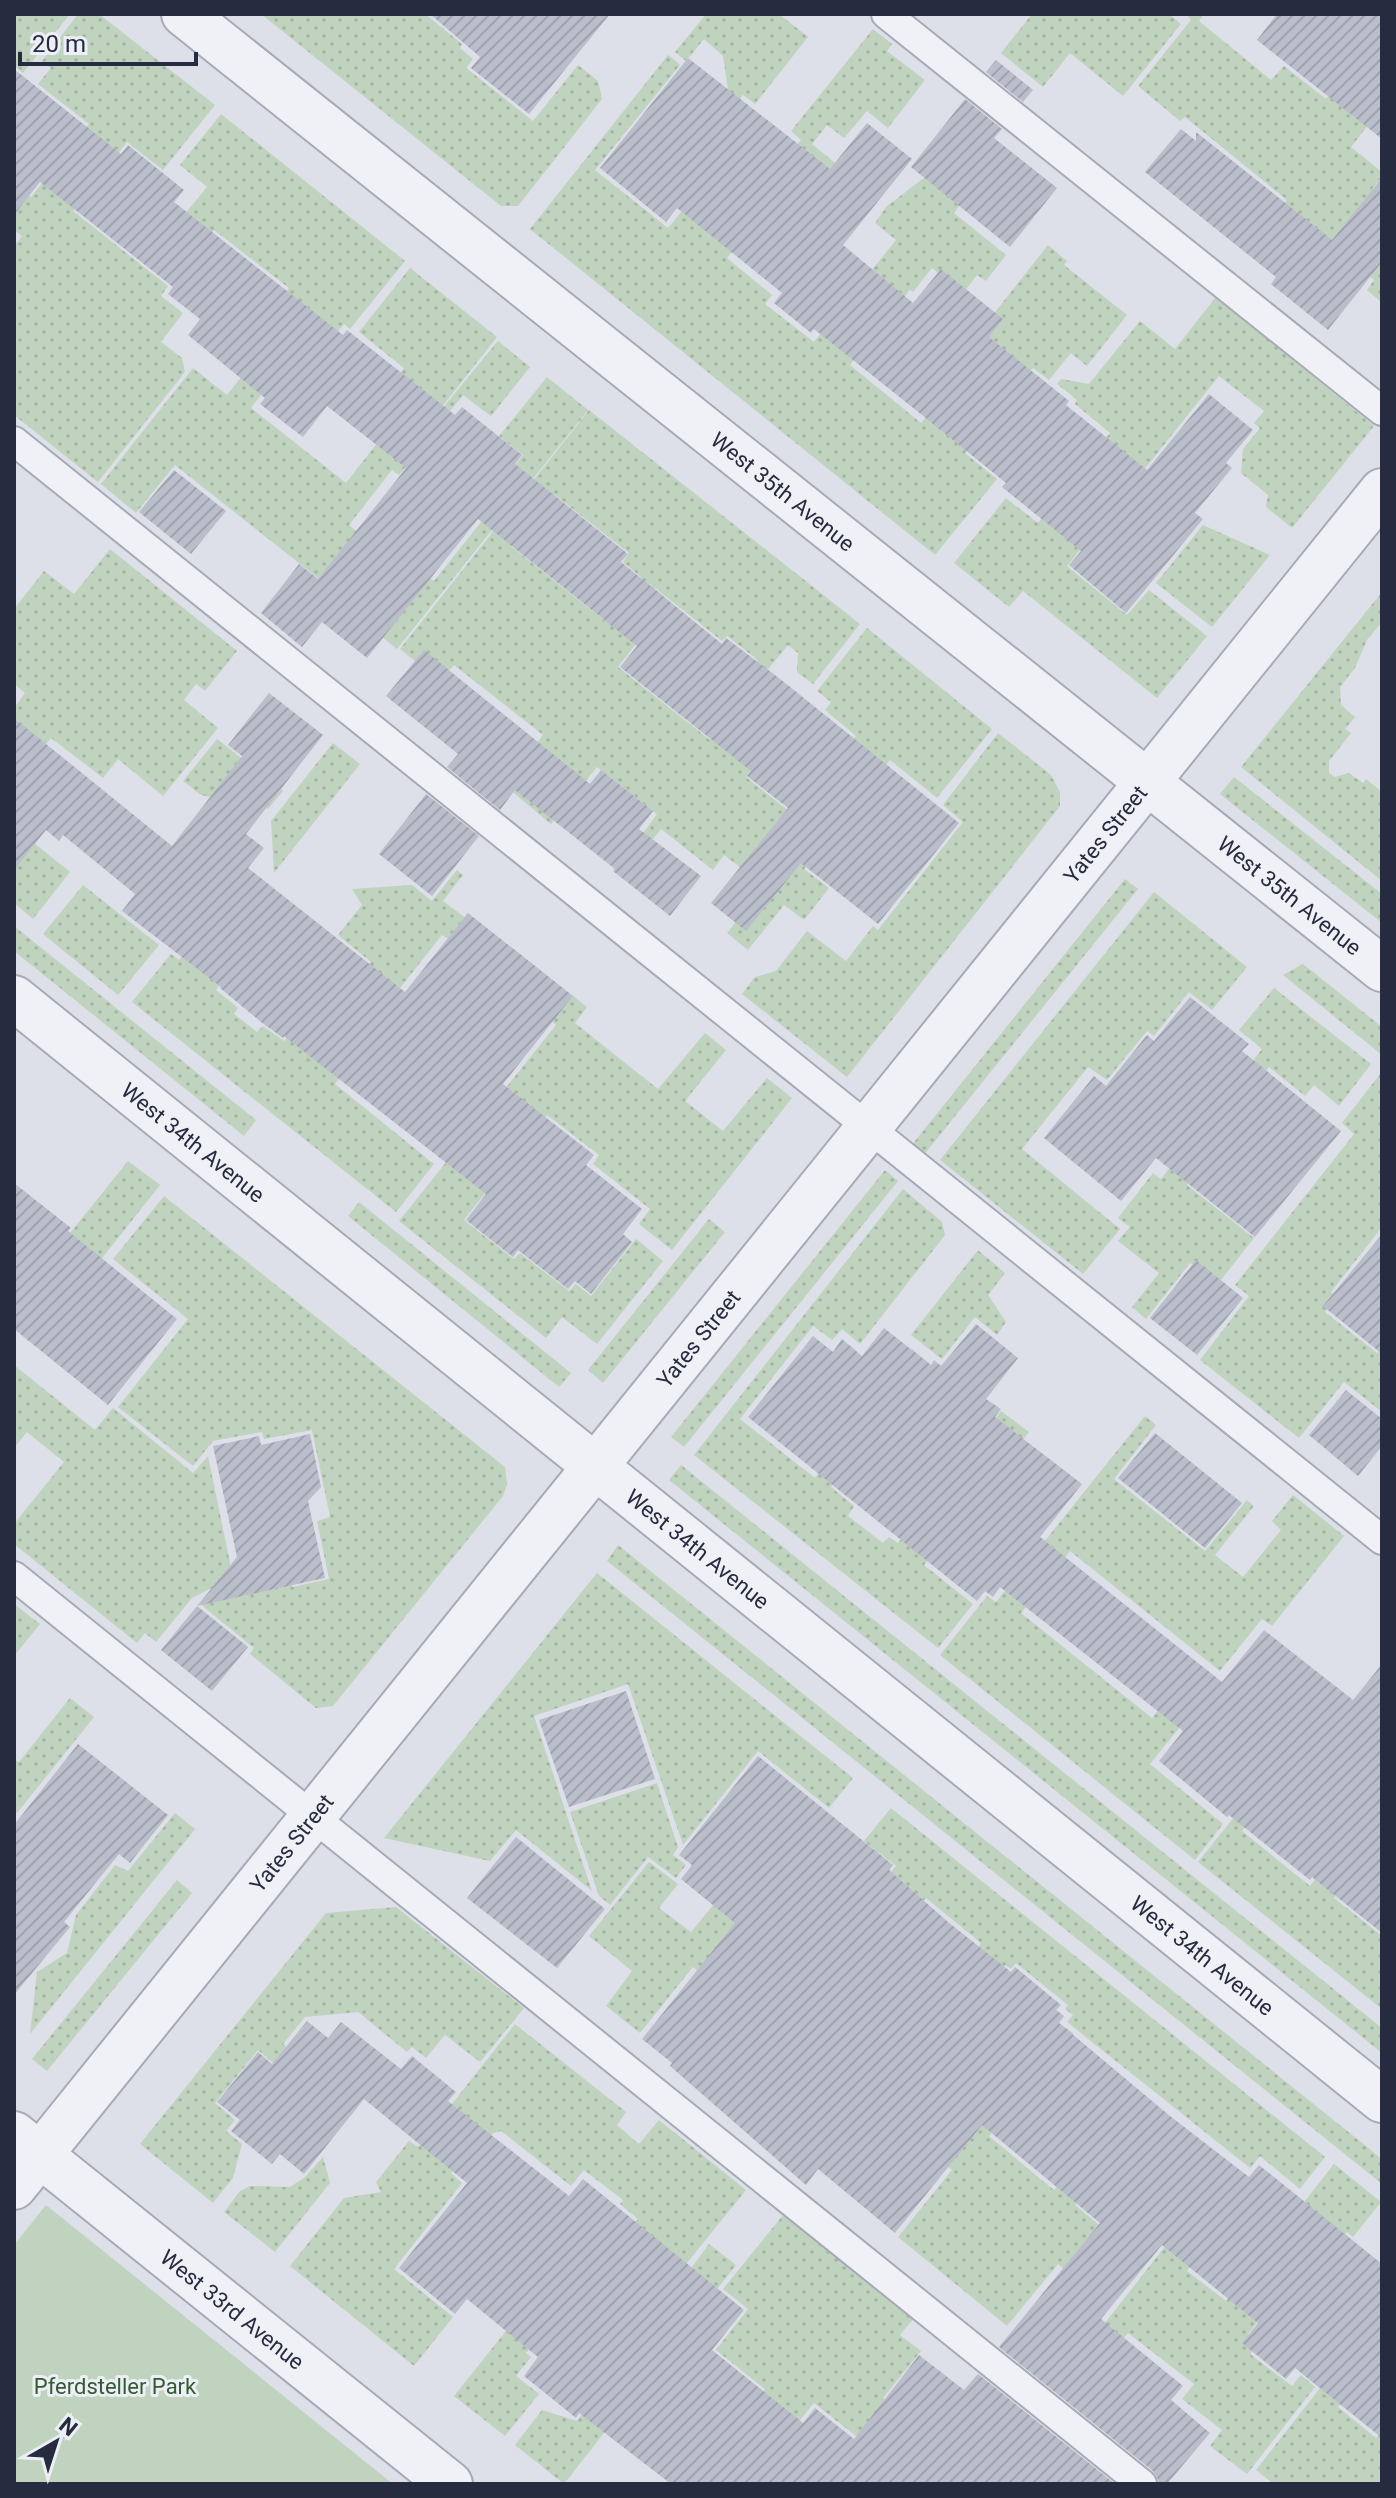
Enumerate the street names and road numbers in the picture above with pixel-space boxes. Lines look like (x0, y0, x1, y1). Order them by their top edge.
street label: West 35th Avenue (706, 427, 860, 556)
street label: Yates Street (1058, 780, 1152, 888)
street label: West 35th Avenue (1213, 831, 1366, 960)
street label: West 34th Avenue (117, 1077, 270, 1207)
street label: Yates Street (651, 1285, 745, 1392)
street label: West 34th Avenue (621, 1484, 774, 1614)
street label: Yates Street (245, 1789, 338, 1897)
street label: West 34th Avenue (1126, 1890, 1279, 2020)
street label: West 33rd Avenue (156, 2244, 309, 2374)

